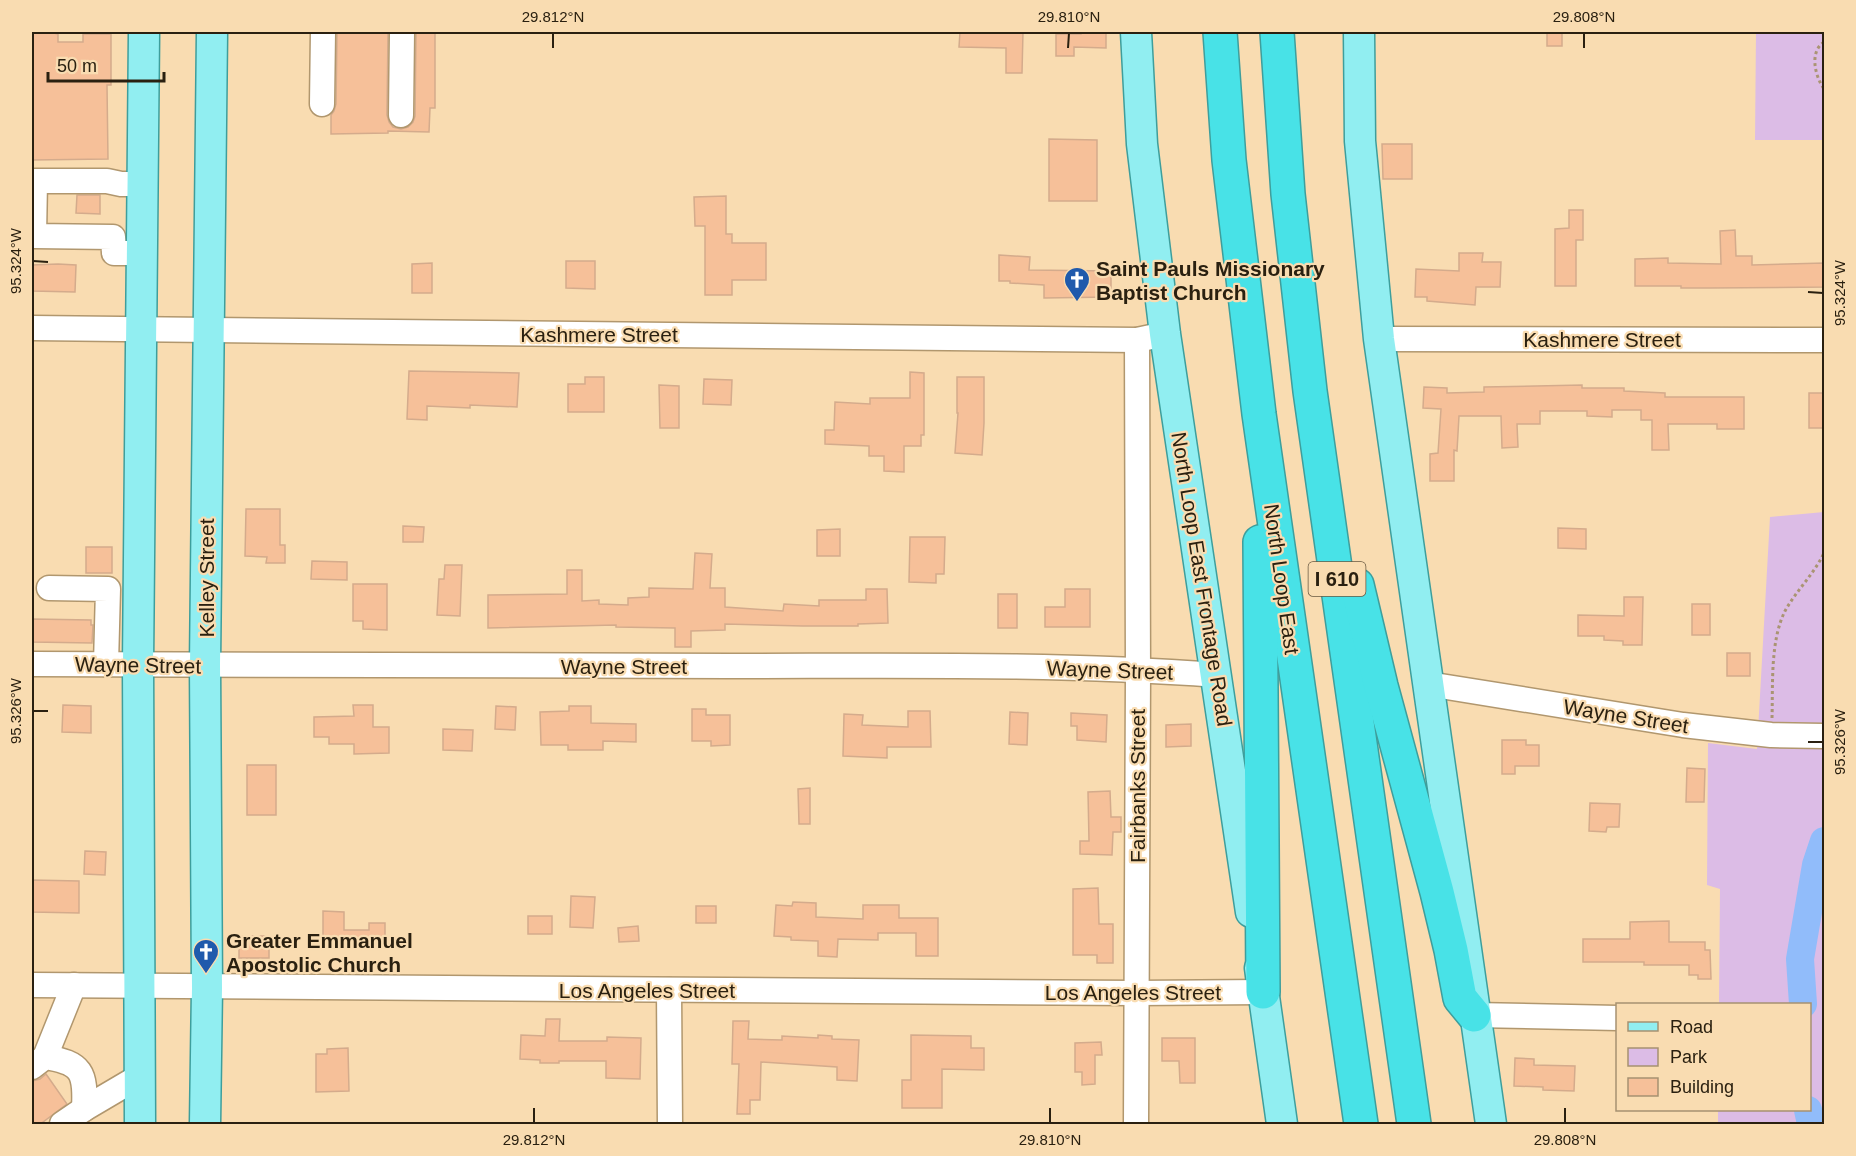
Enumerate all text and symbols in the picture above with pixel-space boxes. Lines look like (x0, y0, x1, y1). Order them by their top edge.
text: 29.812°N (522, 8, 584, 25)
text: 29.810°N (1038, 8, 1100, 25)
text: 29.808°N (1553, 8, 1615, 25)
scale bar (48, 45, 164, 83)
text: 50 m (57, 56, 97, 76)
text: 95.324°W (7, 227, 24, 294)
place label: Saint Pauls Missionary Baptist Church (1096, 257, 1325, 304)
text: 95.324°W (1831, 259, 1848, 326)
church icon: Saint Pauls Missionary Baptist Church (1062, 265, 1092, 303)
street label: Kashmere Street (520, 323, 678, 346)
street label: Kashmere Street (1523, 328, 1681, 351)
street label: North Loop East Frontage Road (1167, 430, 1237, 728)
street label: North Loop East (1260, 502, 1304, 656)
street label: Kelley Street (195, 518, 218, 638)
road number: I 610 (1308, 562, 1366, 596)
street label: Wayne Street (75, 652, 202, 678)
street label: Wayne Street (561, 655, 687, 678)
street label: Wayne Street (1046, 656, 1174, 684)
text: 95.326°W (7, 677, 24, 744)
street label: Wayne Street (1562, 695, 1690, 737)
text: 95.326°W (1831, 708, 1848, 775)
street label: Fairbanks Street (1126, 709, 1149, 863)
place label: Greater Emmanuel Apostolic Church (226, 929, 413, 976)
church icon: Greater Emmanuel Apostolic Church (191, 937, 221, 975)
street label: Los Angeles Street (559, 979, 735, 1002)
street label: Los Angeles Street (1045, 981, 1221, 1004)
legend (1616, 1003, 1811, 1111)
text: Road (1670, 1017, 1713, 1037)
text: Park (1670, 1047, 1708, 1067)
text: Building (1670, 1077, 1734, 1097)
text: 29.812°N (503, 1131, 565, 1148)
text: 29.810°N (1019, 1131, 1081, 1148)
text: 29.808°N (1534, 1131, 1596, 1148)

